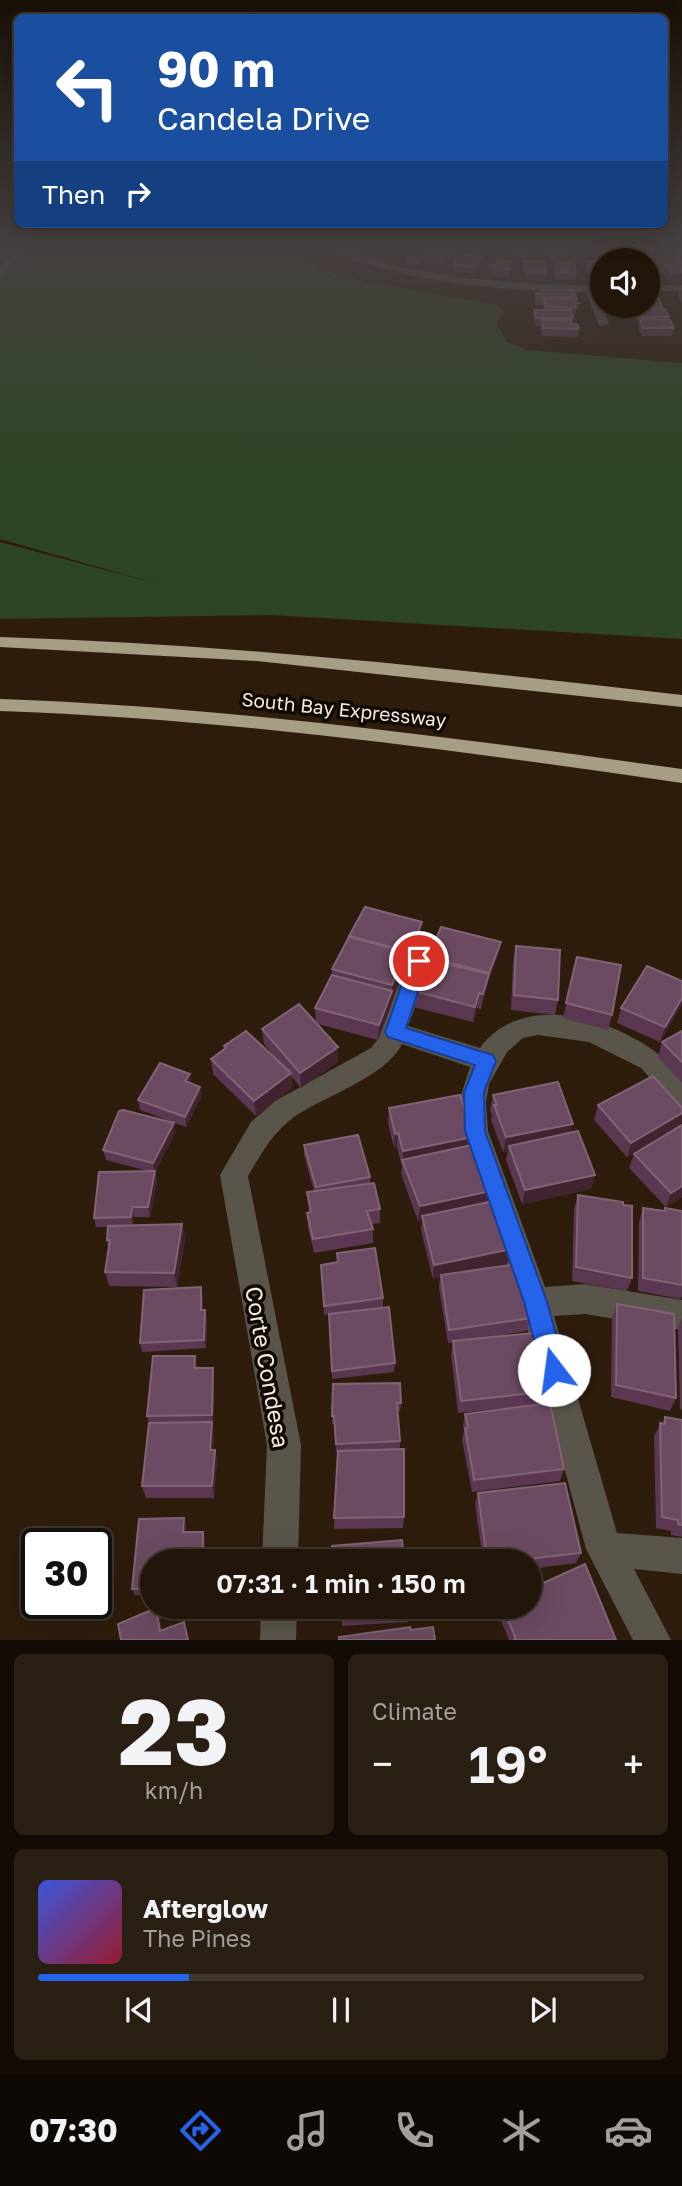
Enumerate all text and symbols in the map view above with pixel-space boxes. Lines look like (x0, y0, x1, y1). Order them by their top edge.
text: 90 m (157, 39, 275, 98)
icon: left (42, 42, 133, 133)
text: Candela Drive (157, 99, 370, 137)
icon: right (119, 175, 157, 213)
text: Then (42, 179, 105, 210)
map controls (590, 248, 660, 318)
button: sound (590, 248, 660, 318)
street label: South Bay Expressway (241, 687, 448, 731)
pin (389, 931, 449, 991)
icon: arrive (400, 942, 438, 980)
street label: Corte Condesa (240, 1284, 296, 1450)
position arrow (517, 1333, 591, 1407)
speed limit sign: 30 (21, 1528, 112, 1619)
text: 07:31 · 1 min · 150 m (216, 1568, 466, 1599)
text: 23 (118, 1676, 230, 1785)
text: Climate (372, 1697, 457, 1725)
text: 19° (469, 1732, 547, 1794)
text: − (372, 1741, 393, 1786)
text: + (623, 1741, 644, 1786)
text: km/h (145, 1776, 203, 1804)
text: Afterglow (143, 1893, 268, 1924)
text: The Pines (143, 1924, 251, 1952)
icon: previous (120, 1991, 158, 2029)
icon: pause (322, 1991, 360, 2029)
icon: next (524, 1991, 562, 2029)
icon: directions (176, 2106, 225, 2155)
icon: music (283, 2106, 332, 2155)
icon: phone (390, 2106, 439, 2155)
icon: climate (497, 2106, 546, 2155)
icon: car (604, 2106, 653, 2155)
text: 07:30 (29, 2111, 118, 2149)

